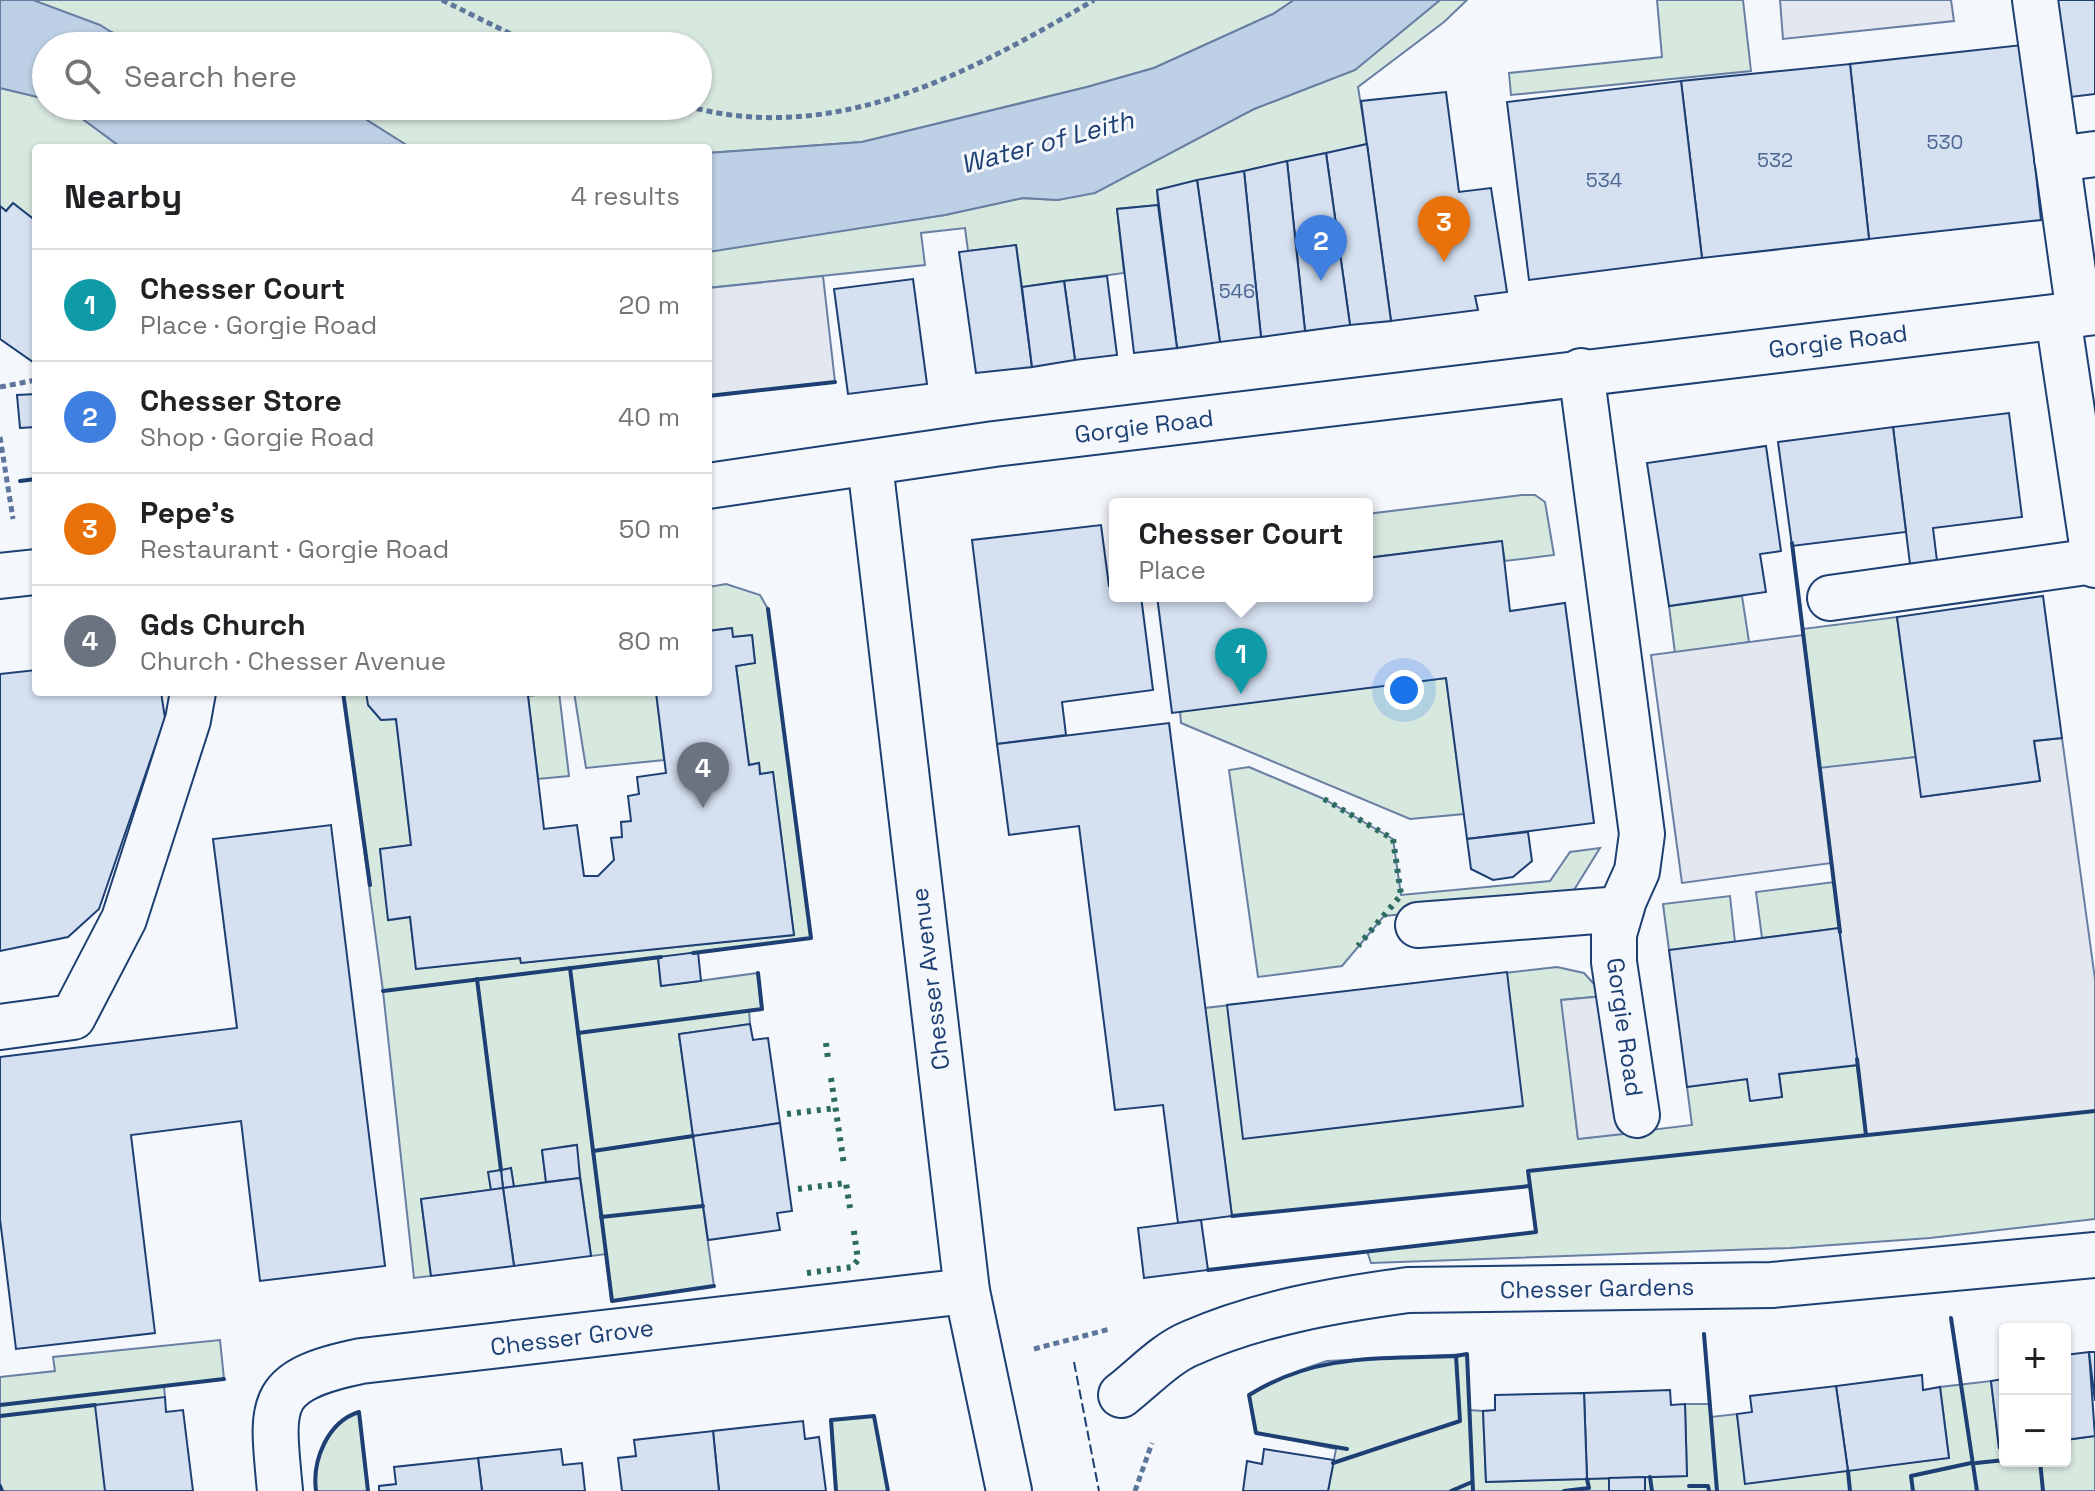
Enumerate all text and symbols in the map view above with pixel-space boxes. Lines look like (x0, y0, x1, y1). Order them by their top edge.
search box (32, 32, 712, 120)
icon: search (60, 54, 104, 98)
text: Search here (124, 57, 297, 96)
water label: Water of Leith (957, 102, 1138, 181)
house number: 530 (1927, 129, 1963, 155)
house number: 532 (1757, 147, 1793, 173)
house number: 534 (1586, 167, 1622, 193)
text: Nearby (64, 175, 182, 218)
text: 4 results (571, 179, 680, 213)
pin: 3 (1418, 196, 1470, 262)
pin: 2 (1295, 215, 1347, 281)
text: Chesser Court (140, 269, 345, 308)
house number: 546 (1219, 278, 1255, 304)
text: 1 (84, 288, 96, 322)
text: 20 m (619, 288, 680, 322)
text: Place · Gorgie Road (140, 308, 377, 342)
street label: Gorgie Road (1767, 317, 1909, 365)
text: Chesser Store (140, 381, 342, 420)
text: 2 (82, 400, 98, 434)
text: 40 m (618, 400, 680, 434)
street label: Gorgie Road (1073, 402, 1215, 450)
text: Shop · Gorgie Road (140, 420, 374, 454)
text: Pepe's (140, 493, 235, 532)
popup (1109, 498, 1373, 602)
text: 3 (82, 512, 98, 546)
text: 50 m (619, 512, 680, 546)
text: Chesser Court (1138, 514, 1344, 553)
text: Restaurant · Gorgie Road (140, 532, 449, 566)
text: Place (1138, 553, 1206, 587)
text: Gds Church (140, 605, 306, 644)
text: 4 (82, 624, 98, 658)
text: 80 m (618, 624, 680, 658)
pin: 1 (1215, 628, 1267, 694)
text: Church · Chesser Avenue (140, 644, 446, 678)
your location (1384, 670, 1424, 710)
pin: 4 (677, 742, 729, 808)
street label: Chesser Avenue (903, 886, 957, 1072)
street label: Gorgie Road (1600, 956, 1650, 1098)
street label: Chesser Gardens (1500, 1271, 1694, 1305)
street label: Chesser Grove (488, 1312, 656, 1362)
map controls (1999, 1323, 2071, 1467)
button: + (1999, 1323, 2071, 1395)
button: − (1999, 1395, 2071, 1467)

